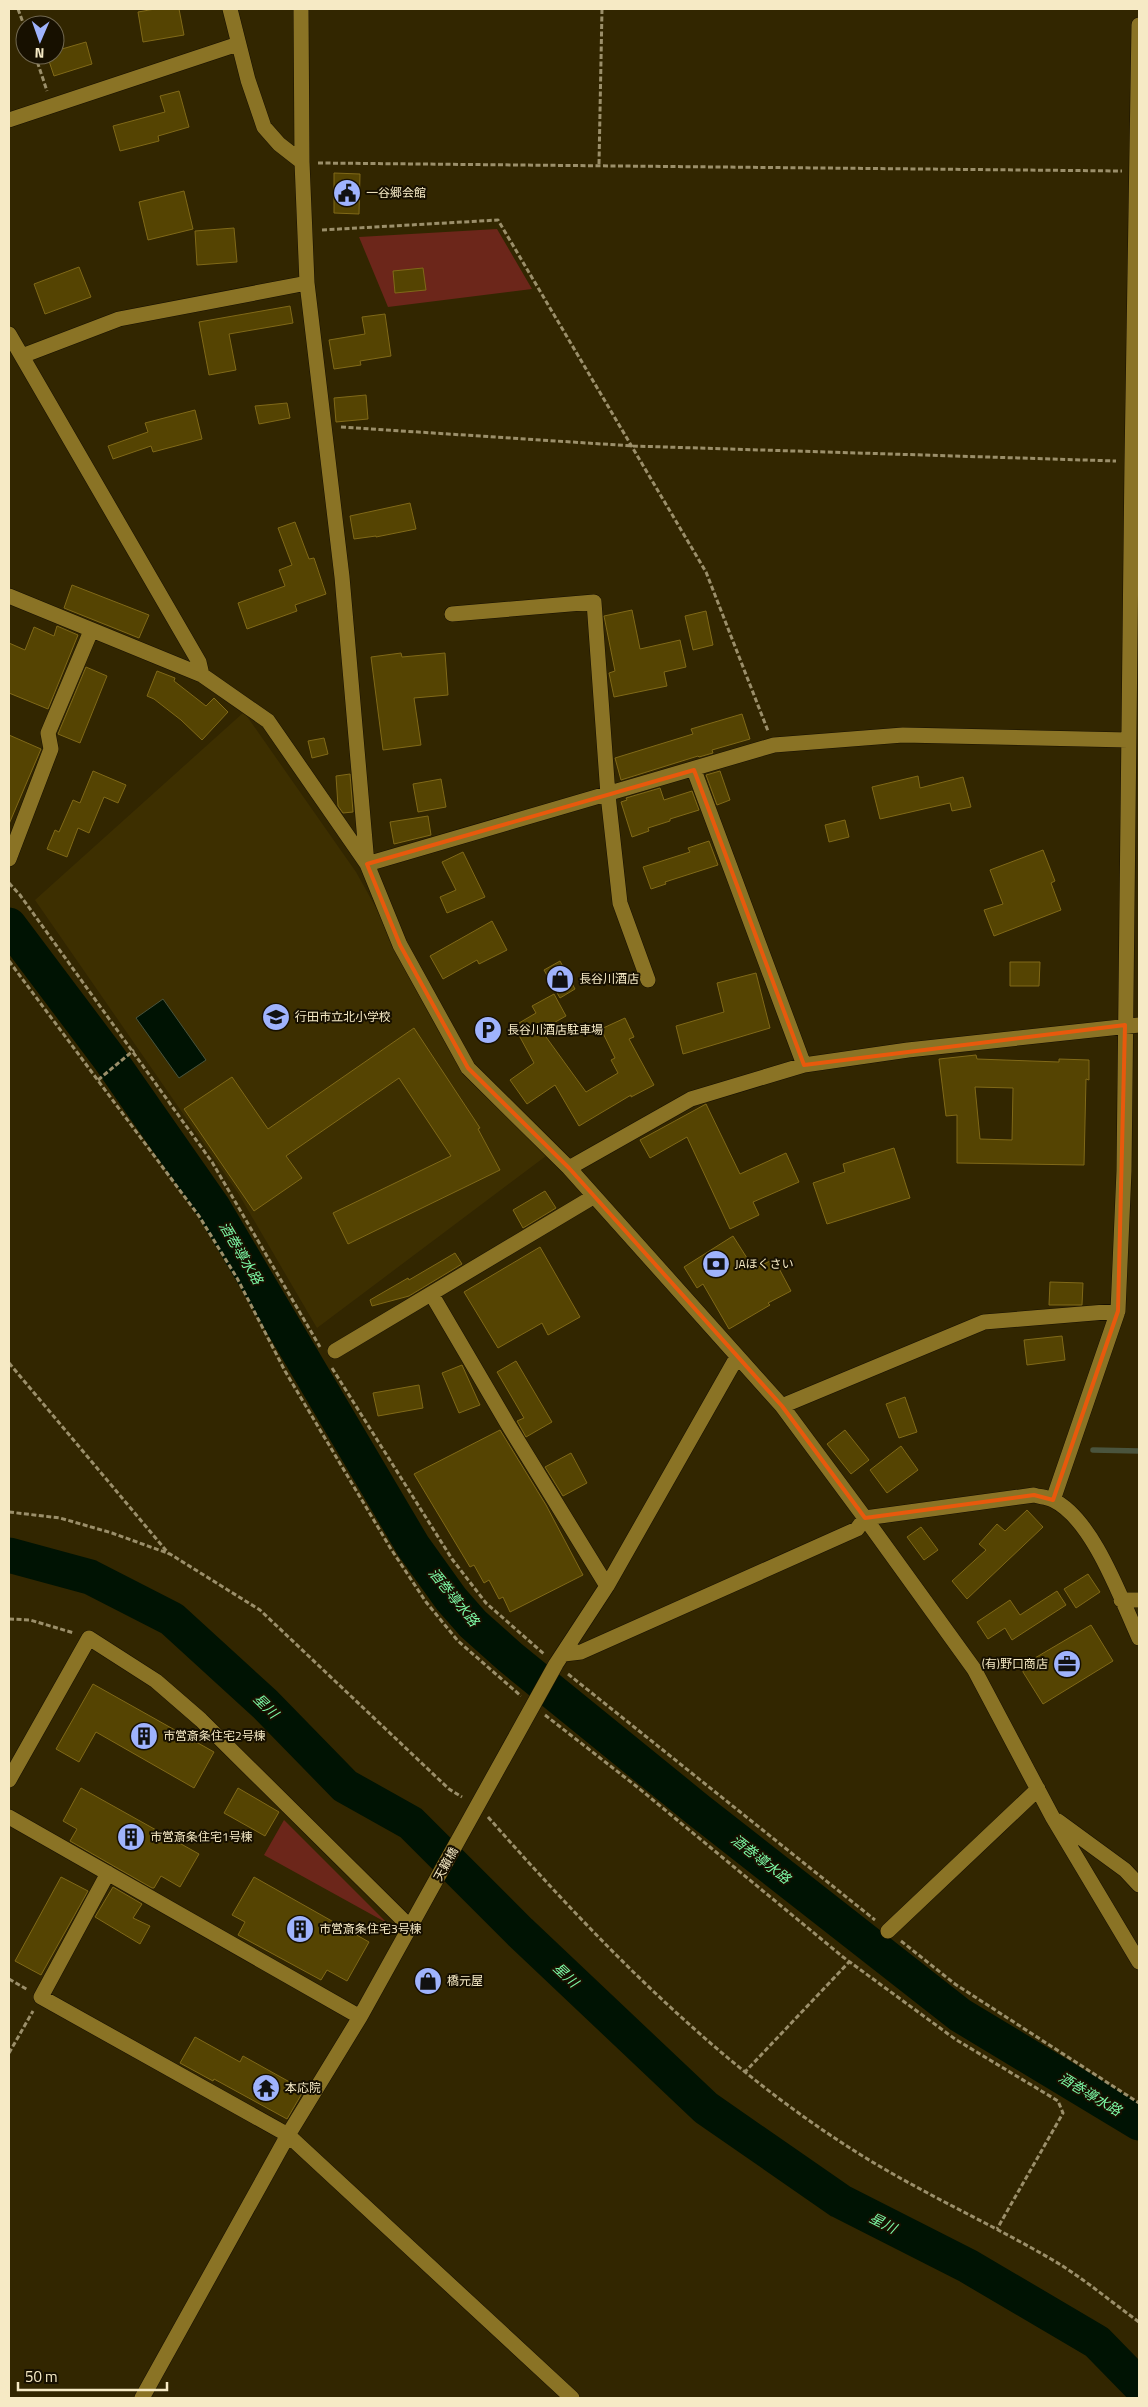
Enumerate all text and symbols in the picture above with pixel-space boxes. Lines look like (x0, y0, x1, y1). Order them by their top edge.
north arrow (15, 15, 65, 65)
text: N (34, 43, 45, 64)
public building icon: 一谷郷会館 (332, 178, 362, 208)
place label: 一谷郷会館 (366, 183, 426, 202)
shop icon: 長谷川酒店 (545, 964, 575, 994)
place label: 長谷川酒店 (579, 969, 639, 988)
school or university icon: 行田市立北小学校 (261, 1002, 291, 1032)
place label: 行田市立北小学校 (295, 1007, 391, 1026)
parking icon: 長谷川酒店駐車場 (473, 1015, 503, 1045)
place label: 長谷川酒店駐車場 (507, 1020, 603, 1039)
water label: 酒巻導水路 (214, 1217, 269, 1289)
bank icon: JAほくさい (701, 1249, 731, 1279)
place label: JAほくさい (735, 1254, 794, 1273)
water label: 酒巻導水路 (424, 1563, 485, 1631)
office icon: (有)野口商店 (1052, 1649, 1082, 1679)
place label: (有)野口商店 (982, 1654, 1048, 1673)
water label: 星川 (249, 1688, 285, 1724)
building icon: 市営斎条住宅2号棟 (129, 1721, 159, 1751)
place label: 市営斎条住宅2号棟 (163, 1726, 266, 1745)
building icon: 市営斎条住宅1号棟 (116, 1822, 146, 1852)
place label: 市営斎条住宅1号棟 (150, 1827, 253, 1846)
water label: 酒巻導水路 (727, 1829, 796, 1889)
street label: 天籟橋 (429, 1843, 463, 1884)
building icon: 市営斎条住宅3号棟 (285, 1914, 315, 1944)
place label: 市営斎条住宅3号棟 (319, 1919, 422, 1938)
water label: 星川 (549, 1957, 585, 1993)
shop icon: 橋元屋 (413, 1966, 443, 1996)
place label: 橋元屋 (447, 1971, 483, 1990)
water label: 酒巻導水路 (1055, 2067, 1127, 2121)
temple icon: 本応院 (251, 2073, 281, 2103)
place label: 本応院 (285, 2078, 321, 2097)
water label: 星川 (866, 2207, 902, 2239)
scale bar (18, 2360, 166, 2392)
text: 50 m (25, 2365, 58, 2388)

